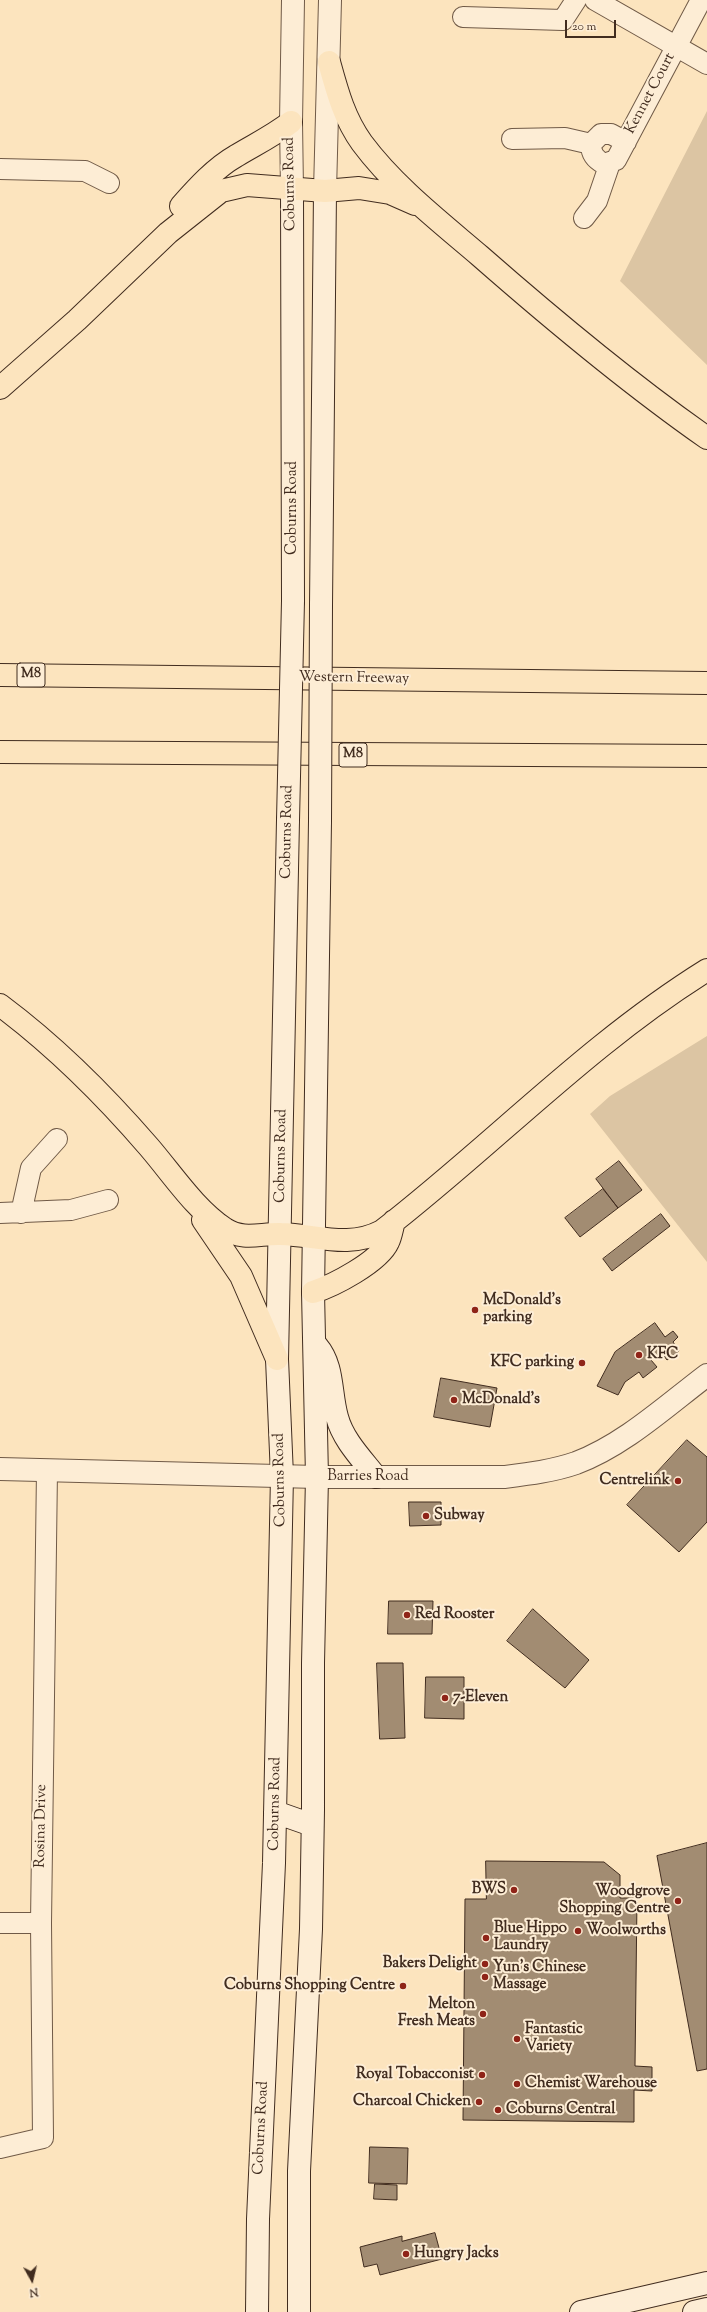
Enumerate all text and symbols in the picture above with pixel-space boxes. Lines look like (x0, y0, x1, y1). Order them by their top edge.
scale bar (567, 12, 618, 38)
text: 20 m (572, 18, 596, 36)
street label: Kennet Court (622, 50, 680, 138)
street label: Coburns Road (281, 137, 301, 231)
street label: Coburns Road (284, 461, 302, 555)
road number: M8 (17, 663, 45, 687)
street label: Western Freeway (298, 669, 410, 689)
road number: M8 (339, 743, 367, 767)
street label: Coburns Road (278, 785, 298, 879)
street label: Coburns Road (272, 1109, 292, 1203)
place label: McDonald's parking (483, 1292, 561, 1327)
marker: McDonald's parking (470, 1305, 480, 1315)
place label: KFC (647, 1346, 678, 1364)
marker: KFC (634, 1350, 644, 1360)
place label: KFC parking (490, 1354, 574, 1372)
marker: KFC parking (577, 1358, 587, 1368)
place label: McDonald's (462, 1391, 540, 1409)
marker: McDonald's (449, 1395, 459, 1405)
street label: Coburns Road (271, 1433, 291, 1527)
street label: Barries Road (327, 1468, 409, 1486)
place label: Centrelink (599, 1472, 670, 1490)
marker: Centrelink (673, 1476, 683, 1486)
place label: Subway (434, 1507, 485, 1525)
marker: Subway (421, 1511, 431, 1521)
place label: Red Rooster (415, 1606, 494, 1624)
marker: Red Rooster (402, 1610, 412, 1620)
place label: 7-Eleven (453, 1689, 508, 1707)
marker: 7-Eleven (440, 1693, 450, 1703)
street label: Coburns Road (266, 1757, 286, 1851)
street label: Rosina Drive (32, 1784, 52, 1868)
place label: BWS (472, 1881, 506, 1899)
place label: Woodgrove Shopping Centre (559, 1883, 670, 1918)
marker: BWS (509, 1885, 519, 1895)
marker: Woodgrove Shopping Centre (673, 1896, 683, 1906)
place label: Blue Hippo Laundry (494, 1920, 567, 1955)
place label: Woolworths (586, 1922, 666, 1940)
marker: Woolworths (573, 1926, 583, 1936)
marker: Blue Hippo Laundry (481, 1933, 491, 1943)
place label: Bakers Delight (383, 1955, 477, 1973)
marker: Bakers Delight (480, 1959, 490, 1969)
place label: Yun's Chinese Massage (493, 1959, 586, 1994)
marker: Yun's Chinese Massage (480, 1972, 490, 1982)
place label: Coburns Shopping Centre (224, 1977, 395, 1995)
marker: Coburns Shopping Centre (398, 1981, 408, 1991)
place label: Melton Fresh Meats (398, 1996, 475, 2031)
marker: Melton Fresh Meats (478, 2009, 488, 2019)
place label: Fantastic Variety (525, 2021, 583, 2056)
marker: Fantastic Variety (512, 2034, 522, 2044)
place label: Royal Tobacconist (356, 2066, 474, 2084)
marker: Royal Tobacconist (477, 2070, 487, 2080)
place label: Chemist Warehouse (525, 2075, 657, 2093)
marker: Chemist Warehouse (512, 2079, 522, 2089)
street label: Coburns Road (251, 2081, 273, 2175)
place label: Charcoal Chicken (353, 2093, 471, 2111)
marker: Charcoal Chicken (474, 2097, 484, 2107)
place label: Coburns Central (506, 2101, 615, 2119)
marker: Coburns Central (493, 2105, 503, 2115)
place label: Hungry Jacks (414, 2245, 499, 2263)
marker: Hungry Jacks (401, 2249, 411, 2259)
north arrow (12, 2260, 52, 2300)
text: N (28, 2283, 39, 2300)

